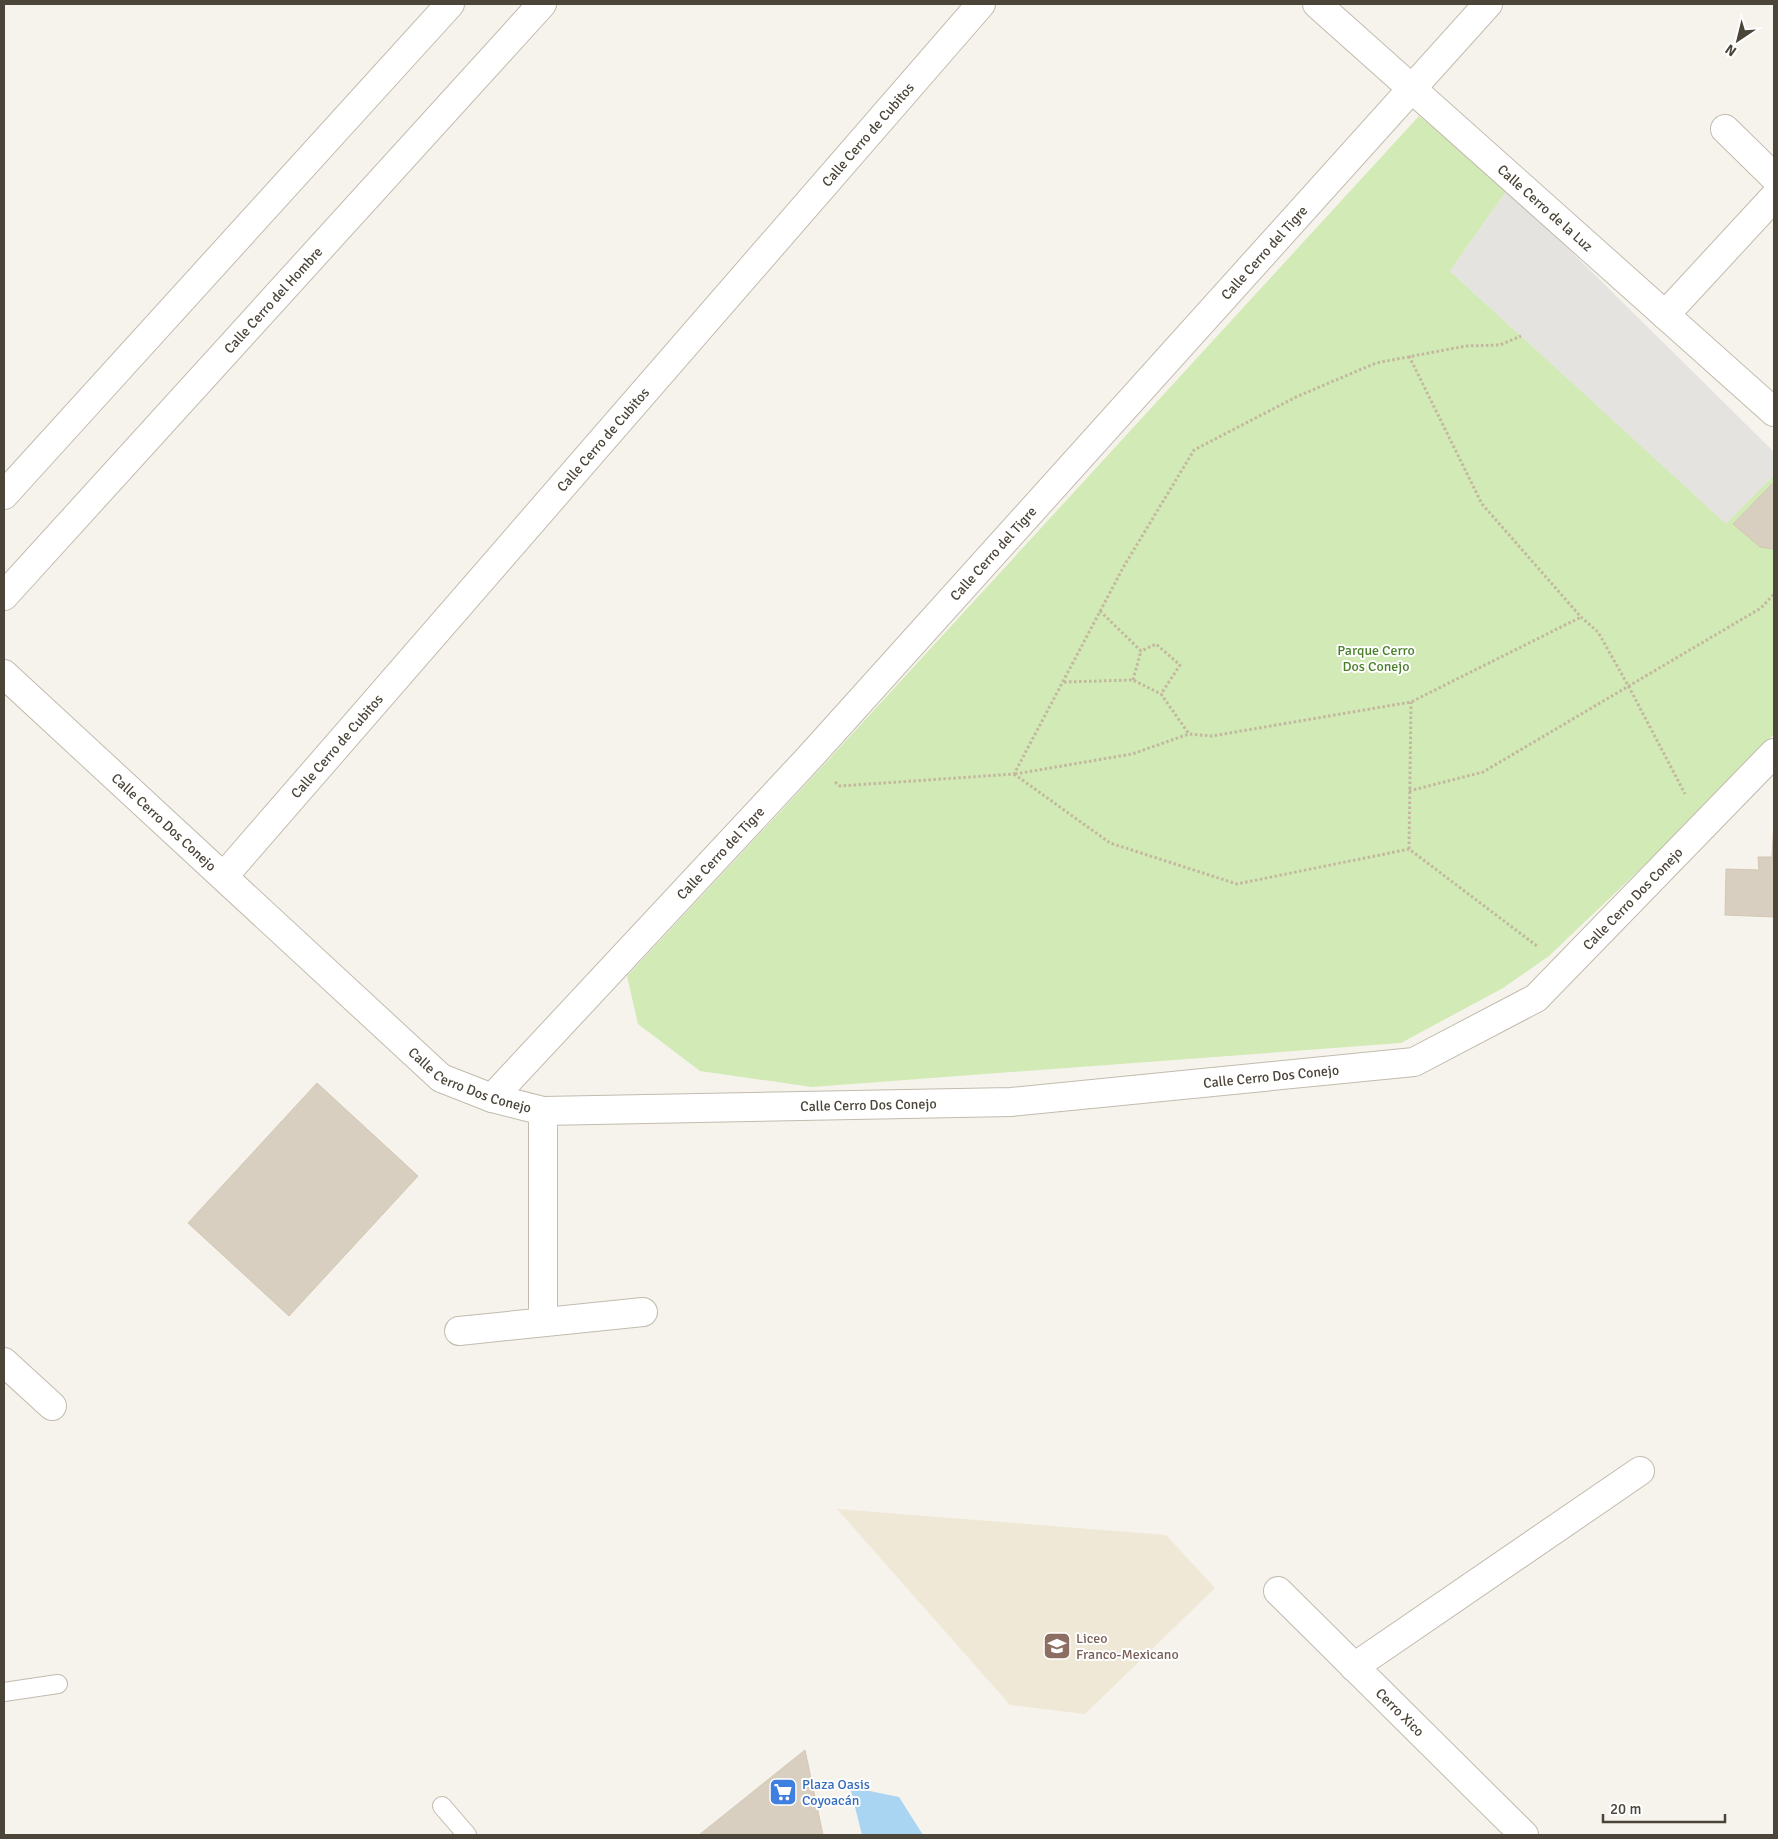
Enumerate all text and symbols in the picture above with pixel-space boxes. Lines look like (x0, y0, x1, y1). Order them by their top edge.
north arrow (1713, 15, 1763, 65)
text: N (1722, 40, 1740, 60)
street label: Calle Cerro de Cubitos (818, 79, 918, 190)
street label: Calle Cerro de la Luz (1494, 161, 1596, 255)
street label: Calle Cerro del Tigre (1217, 202, 1311, 303)
street label: Calle Cerro del Hombre (220, 243, 326, 357)
street label: Calle Cerro de Cubitos (553, 384, 653, 495)
street label: Calle Cerro del Tigre (946, 503, 1040, 604)
park label: Parque Cerro Dos Conejo (1337, 642, 1415, 675)
street label: Calle Cerro de Cubitos (287, 691, 387, 802)
street label: Calle Cerro Dos Conejo (108, 769, 220, 875)
street label: Calle Cerro del Tigre (673, 803, 768, 903)
street label: Calle Cerro Dos Conejo (1579, 844, 1686, 953)
street label: Calle Cerro Dos Conejo (405, 1044, 533, 1116)
street label: Calle Cerro Dos Conejo (1202, 1061, 1340, 1091)
street label: Calle Cerro Dos Conejo (800, 1095, 937, 1115)
place label: Liceo Franco-Mexicano (1076, 1630, 1179, 1663)
school or university icon: Liceo Franco-Mexicano (1042, 1631, 1072, 1661)
street label: Cerro Xico (1372, 1684, 1428, 1740)
place label: Plaza Oasis Coyoacán (802, 1776, 870, 1809)
supermarket icon: Plaza Oasis Coyoacán (768, 1777, 798, 1807)
scale bar (1603, 1792, 1726, 1824)
text: 20 m (1610, 1800, 1641, 1818)

